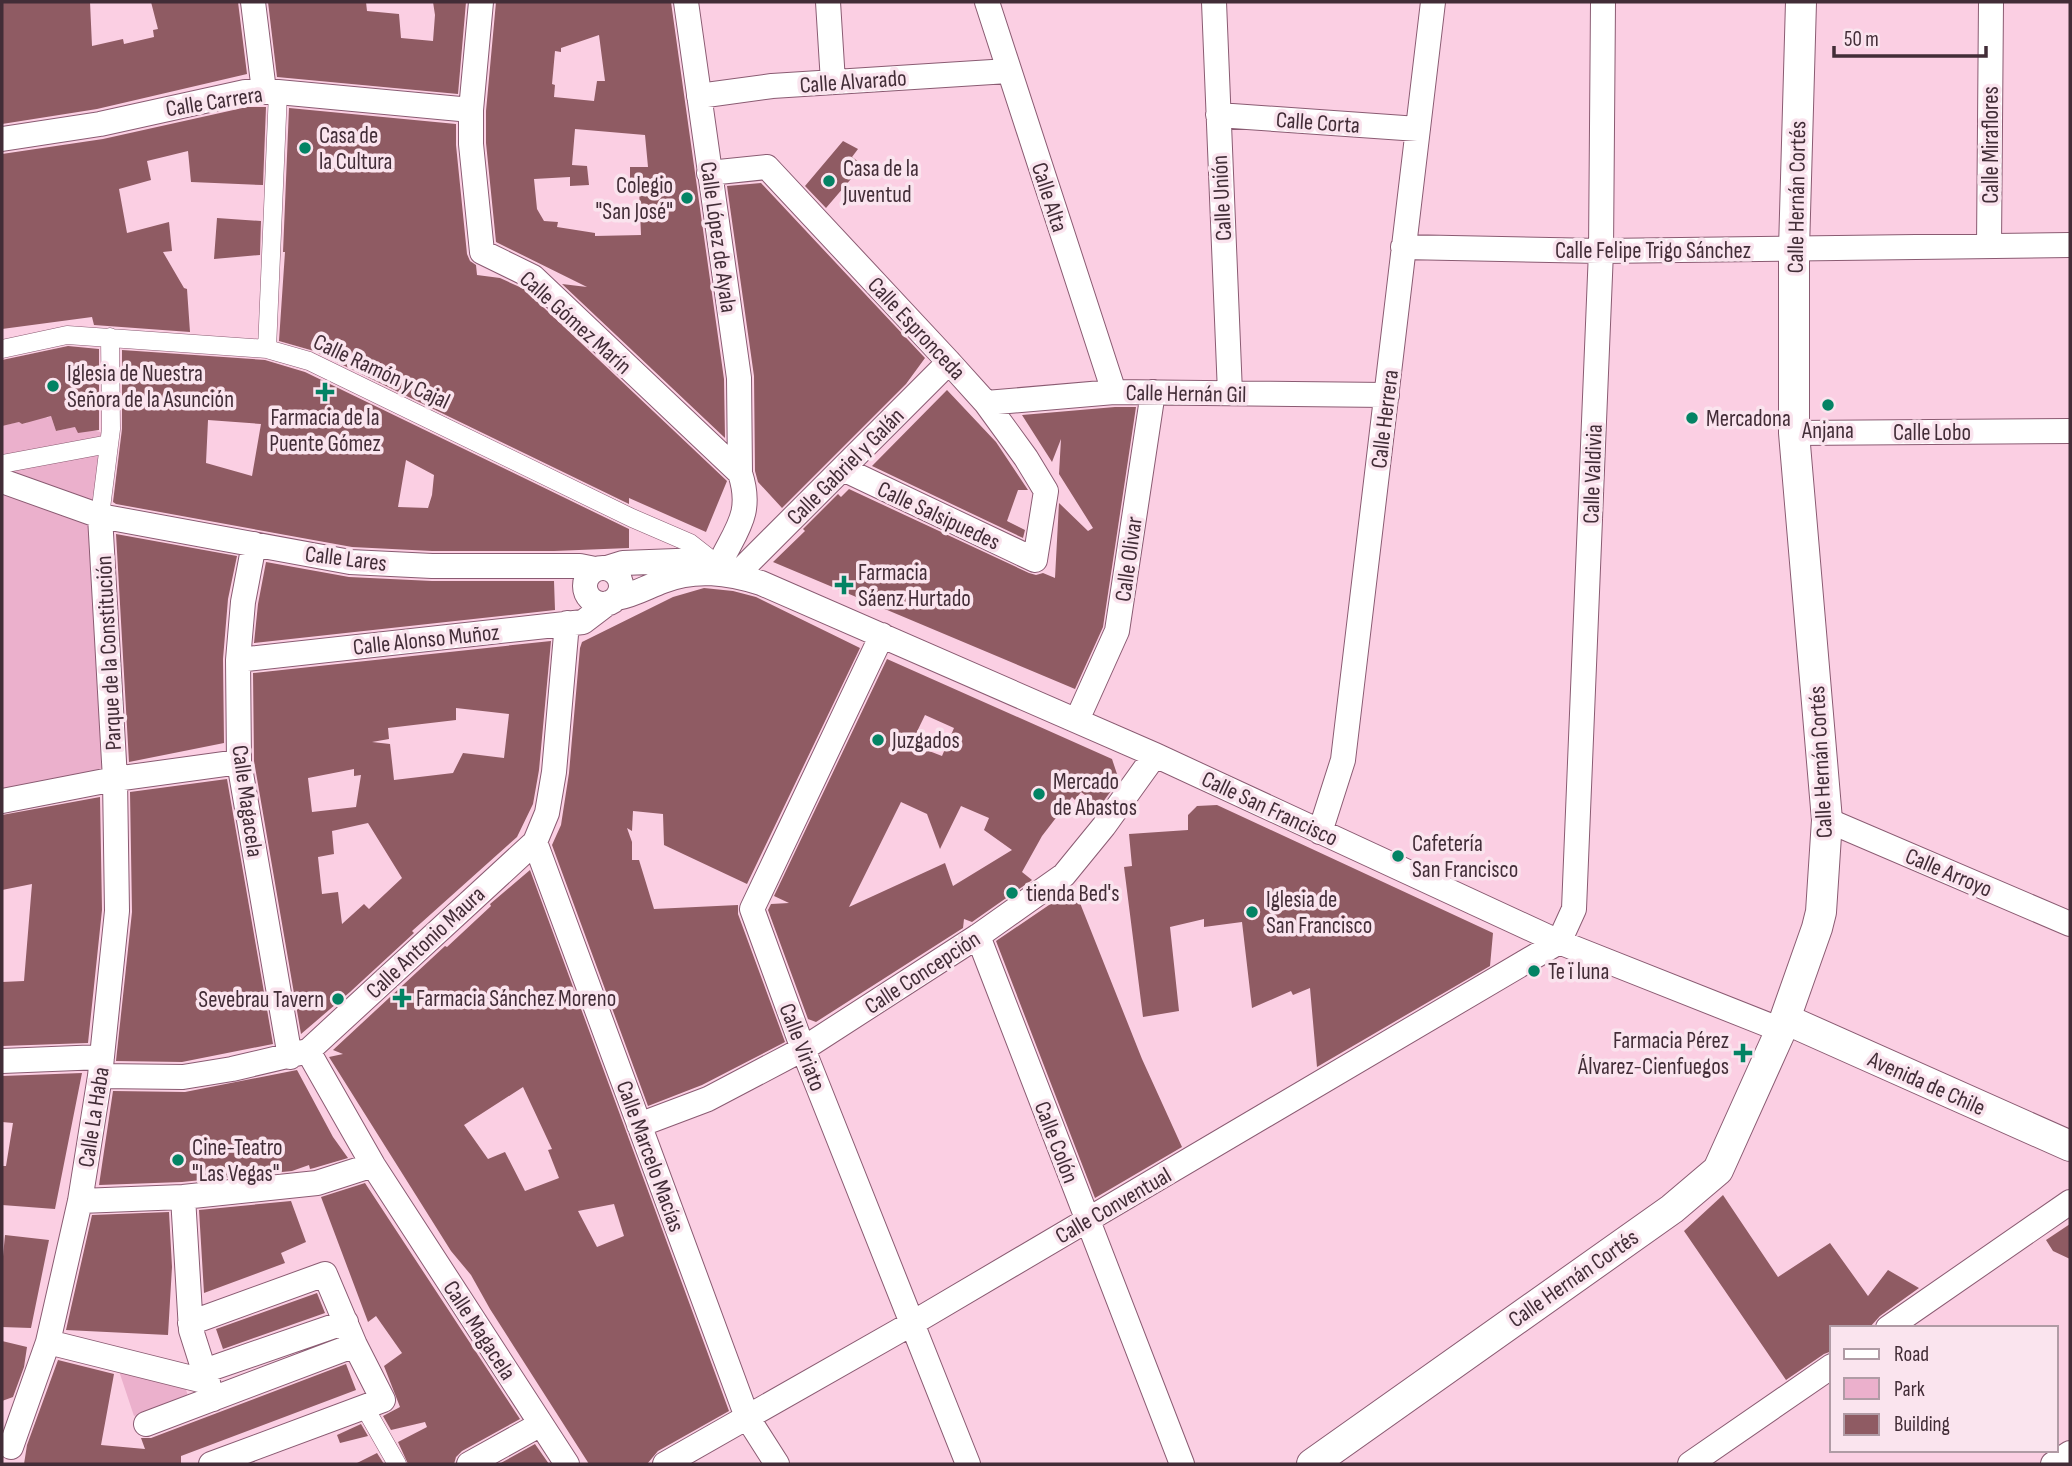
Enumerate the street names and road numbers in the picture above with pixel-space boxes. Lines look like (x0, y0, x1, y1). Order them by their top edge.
street label: Calle Alvarado (799, 64, 907, 100)
street label: Calle Carrera (164, 81, 265, 123)
street label: Calle Miraflores (1977, 86, 2005, 204)
street label: Calle Corta (1275, 106, 1361, 140)
street label: Calle Hernán Cortés (1782, 121, 1812, 274)
street label: Calle Unión (1206, 154, 1238, 242)
street label: Calle Alta (1025, 159, 1073, 236)
street label: Calle López de Ayala (694, 160, 742, 314)
street label: Calle Felipe Trigo Sánchez (1555, 237, 1751, 265)
street label: Calle Gómez Marín (513, 265, 637, 380)
street label: Calle Espronceda (861, 271, 971, 386)
street label: Calle Ramón y Cajal (309, 328, 454, 416)
street label: Calle Herrera (1365, 368, 1405, 470)
street label: Calle Hernán Gil (1125, 379, 1247, 409)
street label: Calle Gabriel y Galán (781, 402, 910, 531)
street label: Calle Lobo (1893, 419, 1971, 447)
street label: Calle Valdivia (1577, 424, 1609, 524)
street label: Calle Salsipuedes (873, 475, 1004, 557)
street label: Calle Olivar (1109, 514, 1149, 603)
street label: Calle Lares (303, 540, 388, 578)
street label: Parque de la Constitución (90, 555, 128, 751)
street label: Calle Alonso Muñoz (351, 618, 501, 662)
street label: Calle Hernán Cortés (1803, 685, 1839, 839)
street label: Calle Magacela (225, 743, 269, 859)
street label: Calle San Francisco (1197, 765, 1342, 853)
street label: Calle Arroyo (1901, 842, 1996, 904)
street label: Calle Antonio Maura (360, 881, 491, 1005)
street label: Calle Concepción (859, 925, 986, 1021)
street label: Calle Viriato (773, 999, 832, 1095)
street label: Avenida de Chile (1863, 1045, 1989, 1122)
street label: Calle La Haba (72, 1065, 116, 1169)
street label: Calle Marcelo Macías (610, 1077, 690, 1236)
street label: Calle Colón (1028, 1098, 1084, 1187)
street label: Calle Conventual (1051, 1161, 1176, 1250)
street label: Calle Hernán Cortés (1503, 1224, 1644, 1334)
street label: Calle Magacela (437, 1276, 522, 1385)

